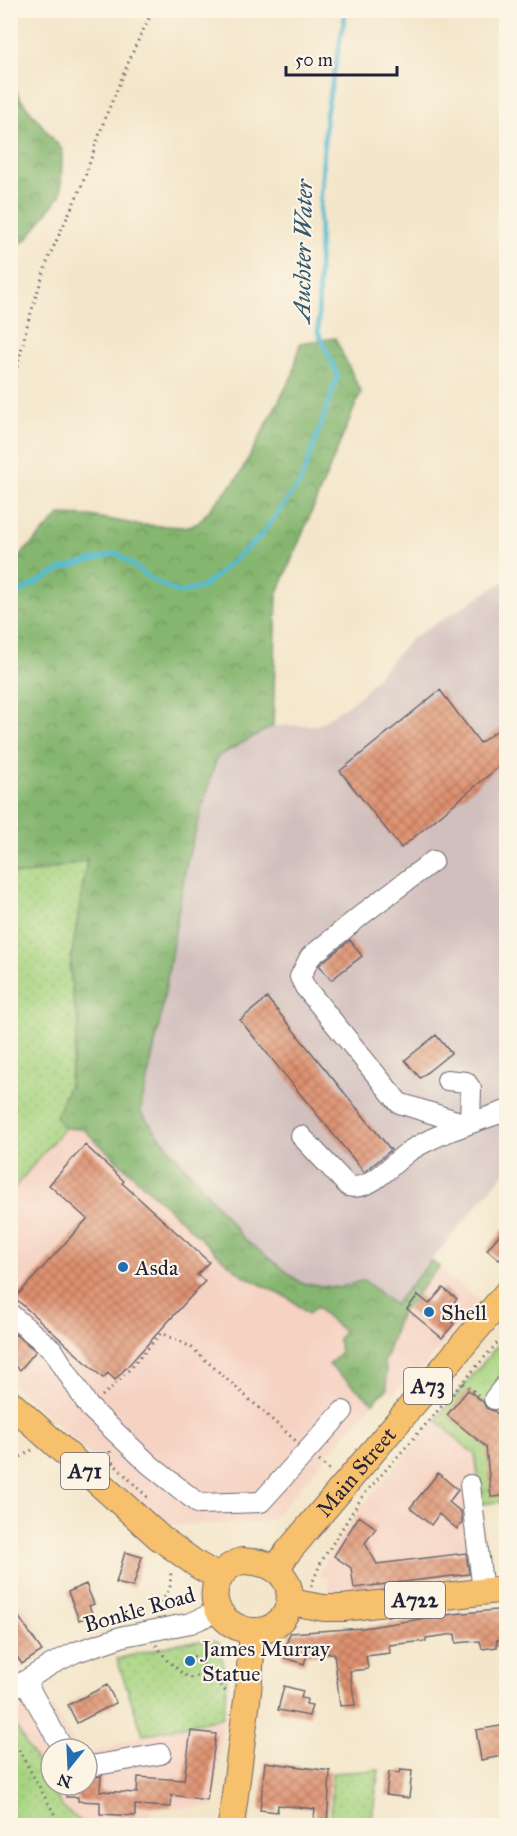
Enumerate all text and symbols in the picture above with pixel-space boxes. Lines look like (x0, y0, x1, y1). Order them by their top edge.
scale bar (286, 39, 397, 77)
text: 50 m (295, 49, 333, 71)
water label: Auchter Water (287, 177, 319, 326)
place label: Asda (134, 1254, 179, 1281)
marker: Asda (116, 1260, 130, 1274)
place label: Shell (441, 1299, 487, 1326)
marker: Shell (422, 1305, 436, 1319)
road number: A73 (404, 1368, 452, 1404)
street label: Main Street (311, 1421, 402, 1522)
road number: A71 (61, 1453, 109, 1489)
street label: Bonkle Road (80, 1581, 198, 1638)
road number: A722 (385, 1582, 445, 1618)
place label: James Murray Statue (200, 1635, 331, 1687)
marker: James Murray Statue (183, 1654, 197, 1668)
north arrow (39, 1737, 99, 1797)
text: N (55, 1770, 74, 1792)

